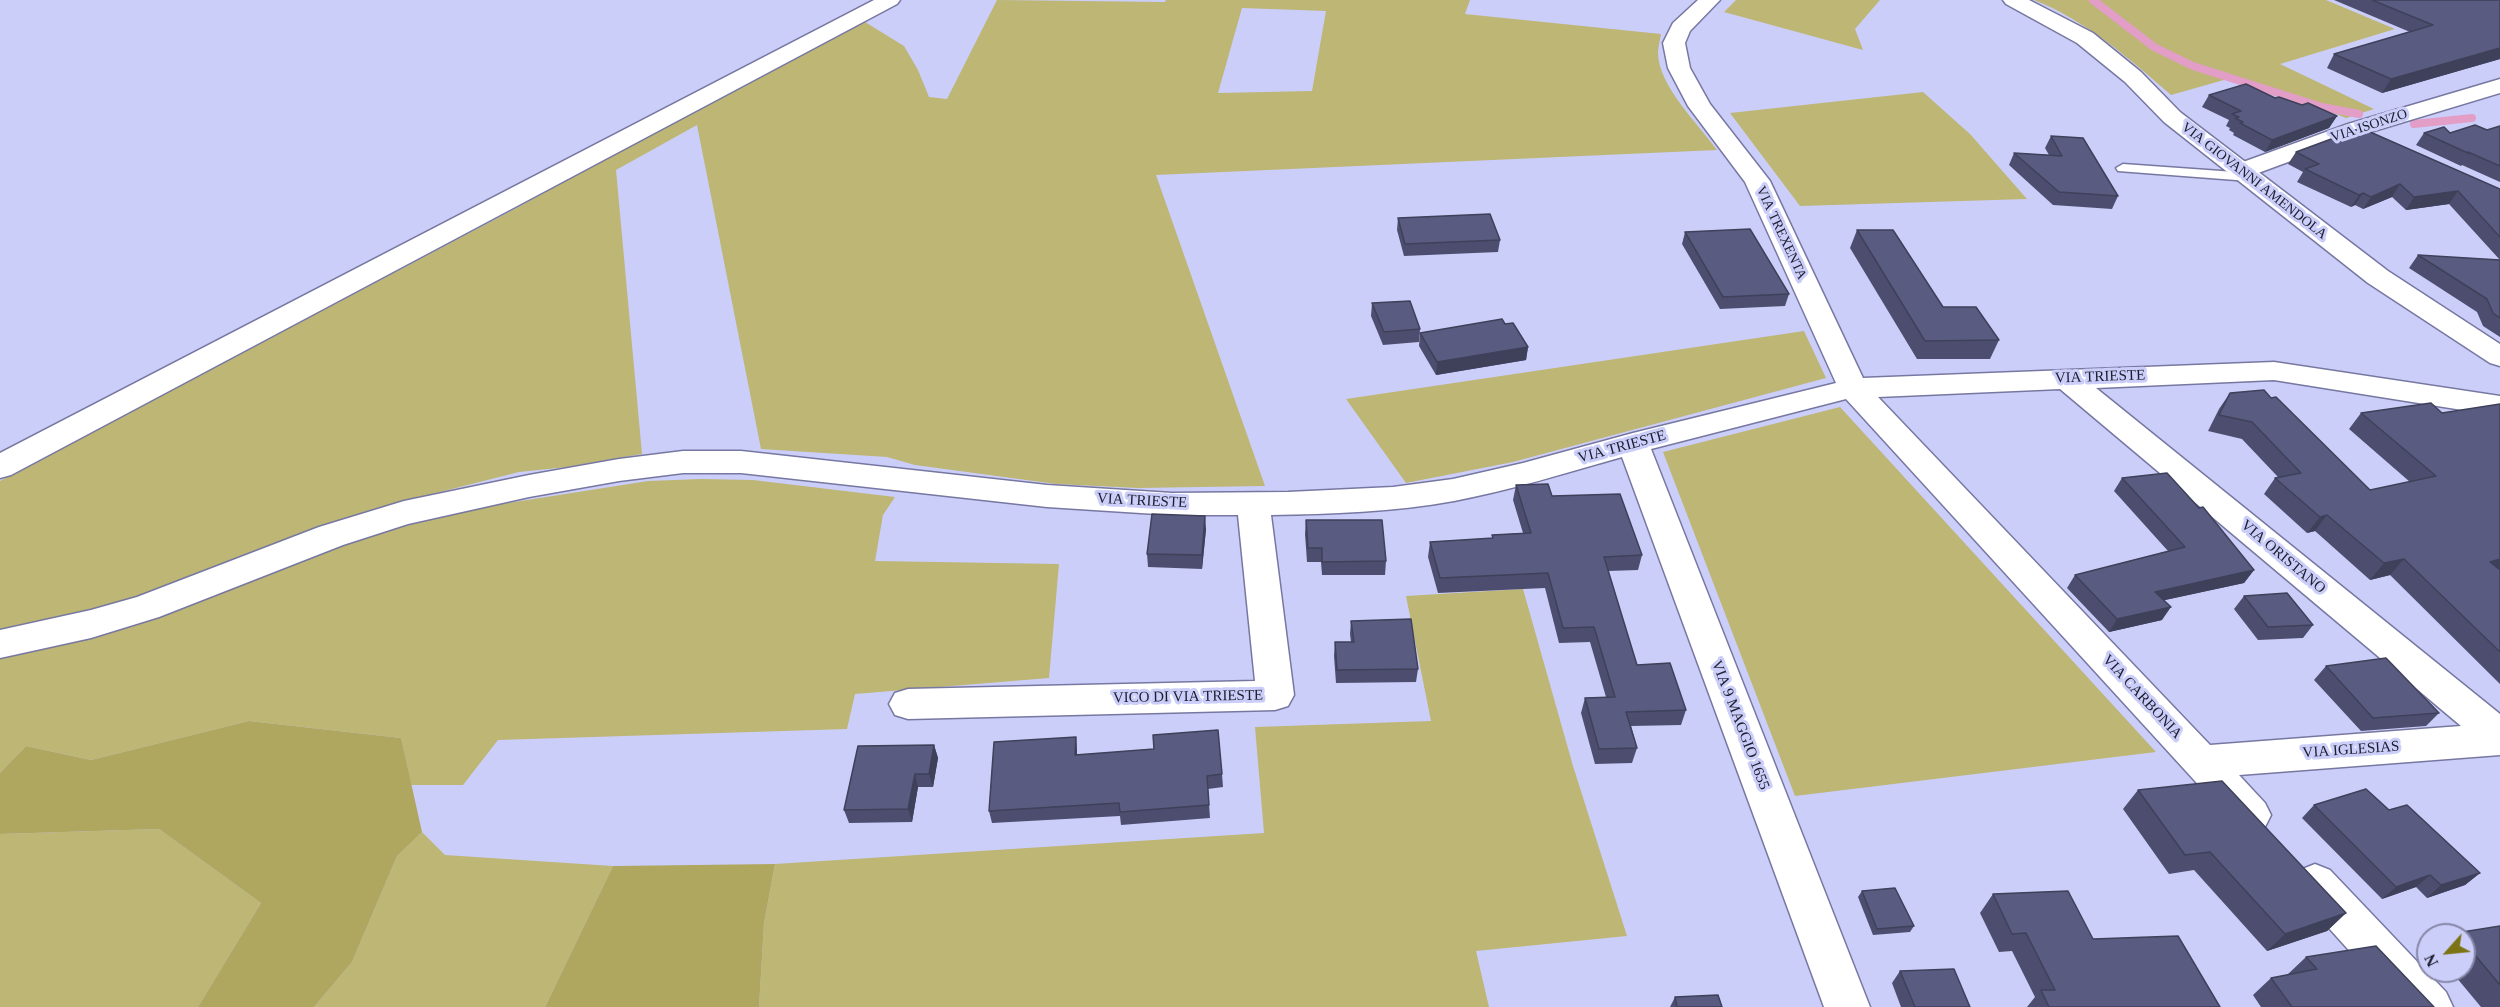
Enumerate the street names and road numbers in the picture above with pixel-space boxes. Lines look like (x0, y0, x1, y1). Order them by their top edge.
street label: VIA ISONZO (2328, 106, 2410, 146)
street label: VIA GIOVANNI AMENDOLA (2178, 119, 2330, 243)
street label: VIA TREXENTA (1752, 184, 1810, 282)
street label: VIA TRIESTE (2055, 366, 2145, 388)
street label: VIA TRIESTE (1576, 427, 1668, 467)
street label: VIA TRIESTE (1096, 490, 1188, 512)
street label: VIA ORISTANO (2237, 516, 2329, 598)
street label: VIA CARBONIA (2098, 651, 2186, 743)
street label: VIA 9 MAGGIO 1655 (1707, 658, 1773, 792)
street label: VICO DI VIA TRIESTE (1113, 687, 1263, 707)
street label: VIA IGLESIAS (2302, 738, 2400, 762)

